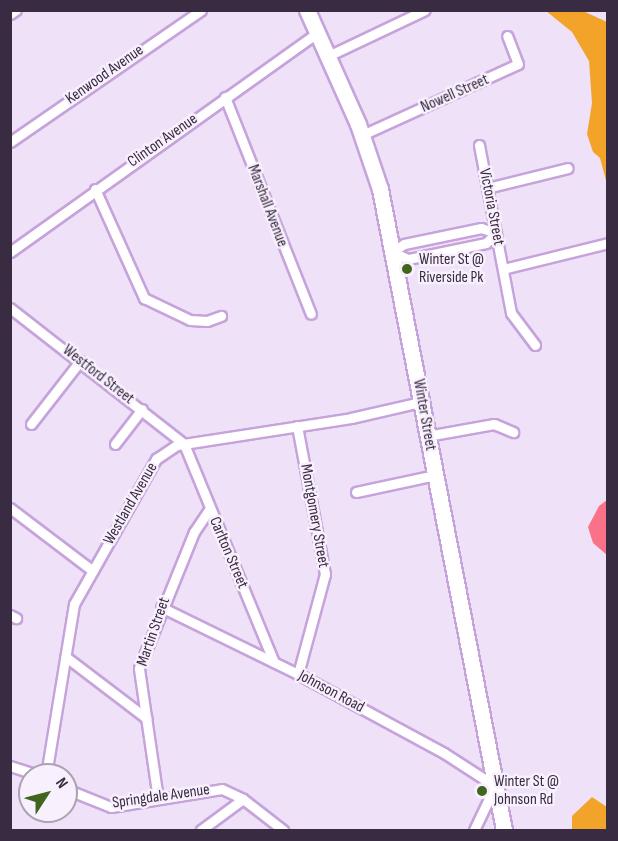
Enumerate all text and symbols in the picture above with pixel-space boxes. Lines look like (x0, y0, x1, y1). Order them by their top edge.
street label: Kenwood Avenue (62, 41, 148, 109)
street label: Nowell Street (418, 71, 492, 117)
street label: Clinton Avenue (124, 110, 202, 172)
street label: Marshall Avenue (243, 162, 291, 250)
street label: Victoria Street (474, 167, 508, 247)
place label: Winter St @ Riverside Pk (419, 250, 484, 288)
marker: Winter St @ Riverside Pk (400, 262, 414, 276)
street label: Westford Street (58, 341, 138, 409)
street label: Winter Street (408, 378, 440, 452)
street label: Westland Avenue (100, 460, 162, 548)
street label: Montgomery Street (295, 463, 333, 569)
street label: Carlton Street (204, 514, 252, 592)
street label: Martin Street (133, 595, 175, 669)
street label: Johnson Road (295, 667, 367, 717)
north arrow (18, 763, 78, 823)
place label: Winter St @ Johnson Rd (494, 772, 559, 810)
text: N (51, 774, 72, 792)
street label: Springdale Avenue (111, 781, 211, 813)
marker: Winter St @ Johnson Rd (475, 784, 489, 798)

